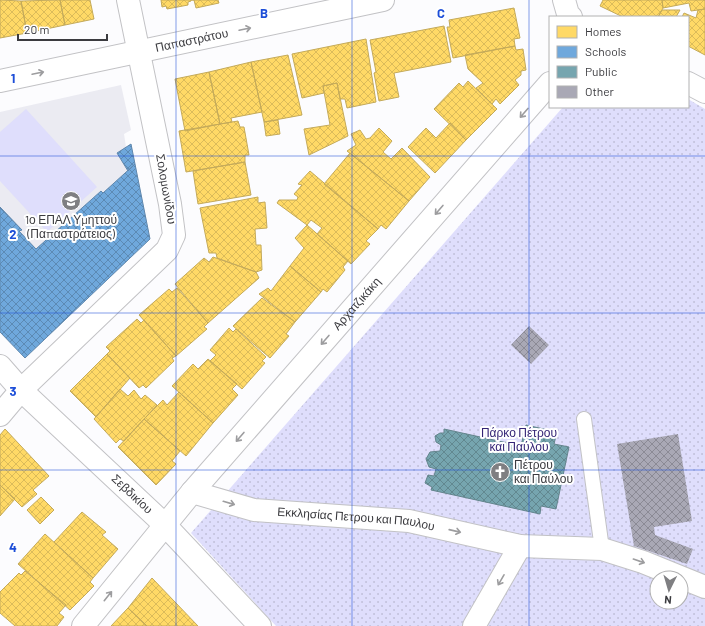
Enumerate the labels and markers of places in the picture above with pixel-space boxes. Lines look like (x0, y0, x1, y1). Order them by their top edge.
school or university icon: 1ο ΕΠΑΛ Υμηττού (Παπαστράτειος) (60, 190, 82, 212)
place label: 1ο ΕΠΑΛ Υμηττού (Παπαστράτειος) (25, 212, 117, 241)
place label: Πέτρου και Παύλου (514, 457, 573, 485)
church icon: Πέτρου και Παύλου (489, 461, 511, 483)

